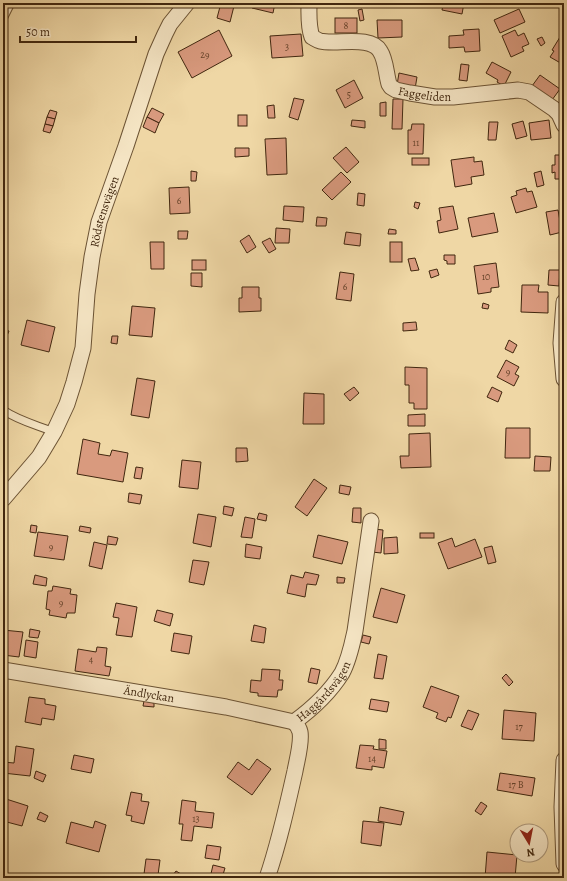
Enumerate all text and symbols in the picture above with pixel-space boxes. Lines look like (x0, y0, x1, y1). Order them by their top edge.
scale bar (20, 18, 136, 44)
house number: 8 (344, 19, 349, 32)
text: 50 m (26, 24, 50, 40)
house number: 3 (285, 40, 289, 53)
house number: 29 (200, 48, 210, 61)
street label: Faggeliden (397, 83, 451, 105)
house number: 5 (347, 88, 351, 101)
house number: 11 (413, 136, 420, 149)
street label: Rödstensvägen (86, 174, 123, 249)
house number: 6 (177, 194, 182, 207)
house number: 10 (482, 270, 490, 283)
house number: 6 (343, 280, 348, 293)
house number: 9 (506, 365, 511, 378)
house number: 9 (49, 540, 54, 553)
house number: 9 (59, 596, 64, 609)
house number: 4 (89, 653, 94, 666)
street label: Haggårdsvägen (293, 658, 355, 726)
street label: Ändlyckan (122, 682, 176, 706)
house number: 17 (515, 720, 524, 733)
house number: 14 (368, 752, 376, 765)
house number: 17 B (508, 778, 524, 791)
house number: 13 (192, 812, 200, 825)
north arrow (509, 823, 549, 863)
text: N (525, 844, 536, 860)

